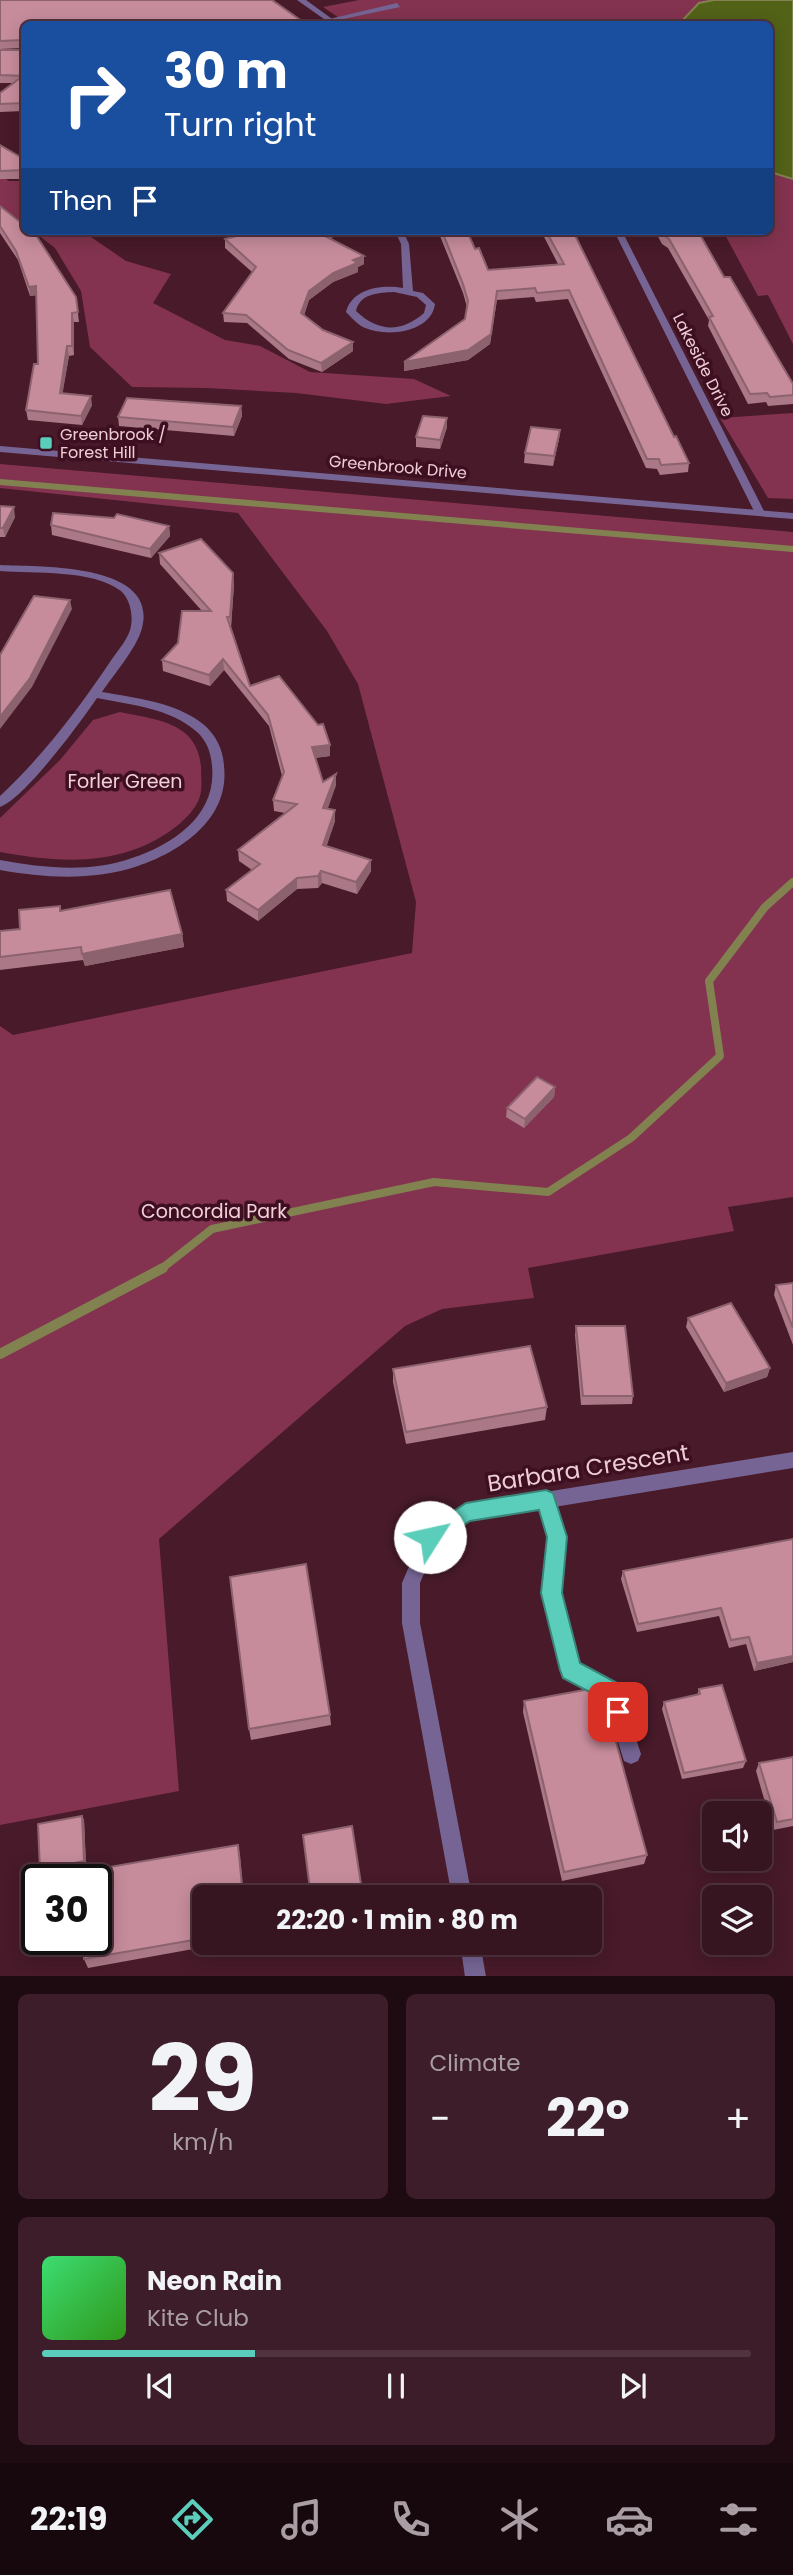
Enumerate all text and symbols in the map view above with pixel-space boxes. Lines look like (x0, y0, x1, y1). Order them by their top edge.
text: 30 m (164, 37, 288, 105)
icon: right (49, 49, 140, 140)
text: Turn right (164, 102, 316, 147)
icon: arrive (126, 182, 164, 220)
text: Then (49, 183, 112, 219)
street label: Lakeside Drive (667, 309, 739, 421)
place label: Greenbrook / Forest Hill (60, 423, 166, 464)
marker: Greenbrook / Forest Hill (38, 435, 54, 451)
street label: Greenbrook Drive (328, 450, 468, 484)
park label: Forler Green (67, 768, 183, 795)
park label: Concordia Park (141, 1198, 287, 1225)
street label: Barbara Crescent (485, 1436, 691, 1500)
position arrow (393, 1500, 467, 1574)
pin (588, 1682, 648, 1742)
icon: arrive (599, 1693, 637, 1731)
map controls (702, 1801, 772, 1955)
button: sound (702, 1801, 772, 1871)
speed limit sign: 30 (21, 1864, 112, 1955)
button: layers (702, 1885, 772, 1955)
text: 22:20 · 1 min · 80 m (276, 1902, 518, 1938)
text: 29 (149, 2015, 257, 2143)
text: Climate (430, 2047, 520, 2079)
text: 22° (546, 2082, 629, 2155)
text: − (430, 2092, 450, 2145)
text: + (725, 2092, 751, 2145)
text: km/h (172, 2126, 233, 2158)
text: Neon Rain (147, 2263, 282, 2299)
text: Kite Club (147, 2302, 249, 2334)
icon: previous (141, 2367, 179, 2405)
icon: pause (377, 2367, 415, 2405)
icon: next (614, 2367, 652, 2405)
icon: directions (168, 2495, 217, 2544)
icon: music (277, 2495, 326, 2544)
icon: phone (386, 2495, 435, 2544)
icon: climate (495, 2495, 544, 2544)
icon: car (605, 2495, 654, 2544)
icon: filters (714, 2495, 763, 2544)
text: 22:19 (30, 2496, 107, 2541)

